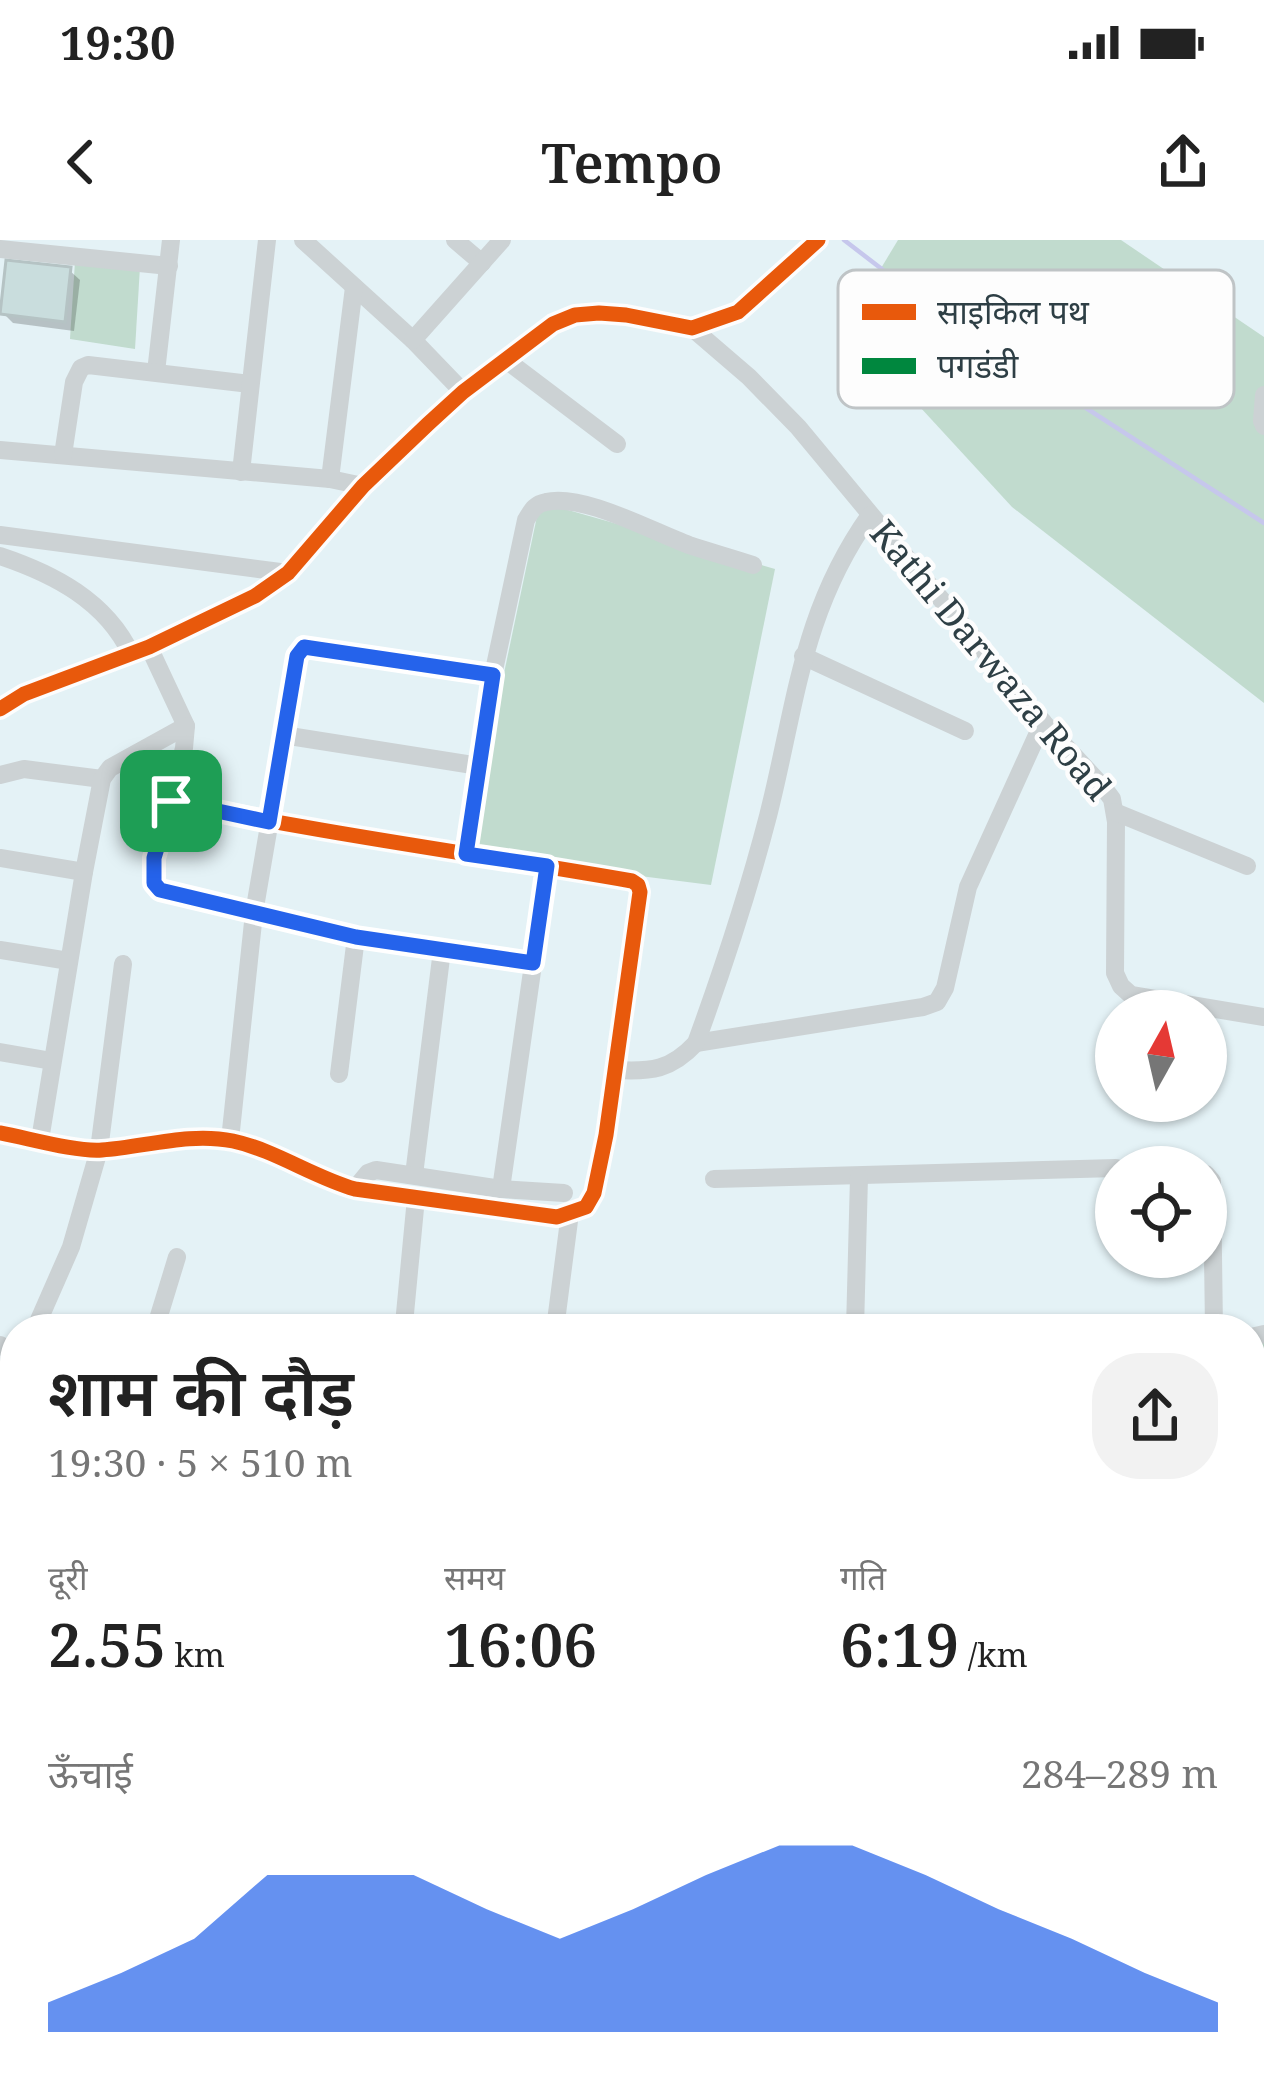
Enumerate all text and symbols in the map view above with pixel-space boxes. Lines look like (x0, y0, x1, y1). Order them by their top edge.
text: 19:30 (60, 12, 175, 73)
text: Tempo (541, 125, 723, 199)
icon: back (48, 129, 114, 195)
icon: share (1150, 129, 1216, 195)
legend (838, 270, 1234, 408)
text: साइकिल पथ (937, 289, 1090, 334)
text: पगडंडी (937, 343, 1020, 388)
street label: Kathi Darwaza Road (860, 509, 1123, 810)
pin (120, 750, 222, 852)
icon: arrive (138, 768, 204, 834)
north arrow (1095, 990, 1227, 1122)
map controls (1095, 990, 1227, 1278)
button: locate (1095, 1146, 1227, 1278)
text: शाम की दौड़ (48, 1345, 354, 1435)
button: share (1092, 1353, 1218, 1479)
text: 19:30 · 5 × 510 m (48, 1435, 353, 1488)
text: दूरी (48, 1555, 88, 1600)
text: समय (444, 1555, 505, 1600)
text: गति (840, 1555, 886, 1600)
text: 2.55 (48, 1603, 166, 1685)
text: 16:06 (444, 1603, 597, 1685)
text: 6:19 (840, 1603, 959, 1685)
text: km (166, 1632, 225, 1677)
text: /km (959, 1632, 1028, 1677)
text: ऊँचाई (48, 1746, 133, 1799)
text: 284–289 m (1021, 1746, 1218, 1799)

